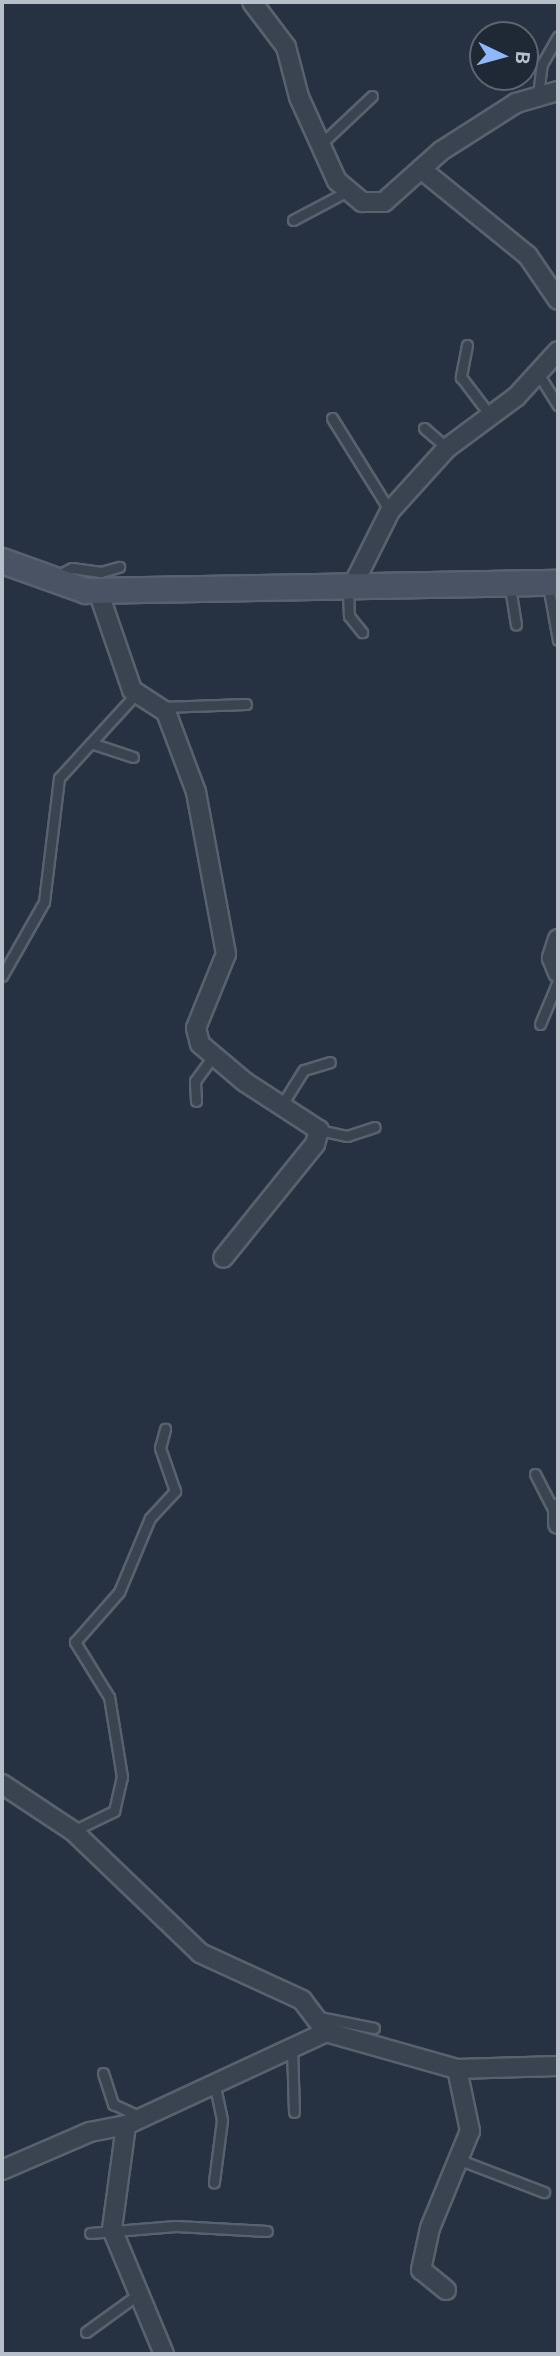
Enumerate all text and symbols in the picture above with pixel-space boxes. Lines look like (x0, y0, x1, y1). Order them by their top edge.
north arrow (469, 21, 539, 91)
text: B (511, 50, 534, 65)

